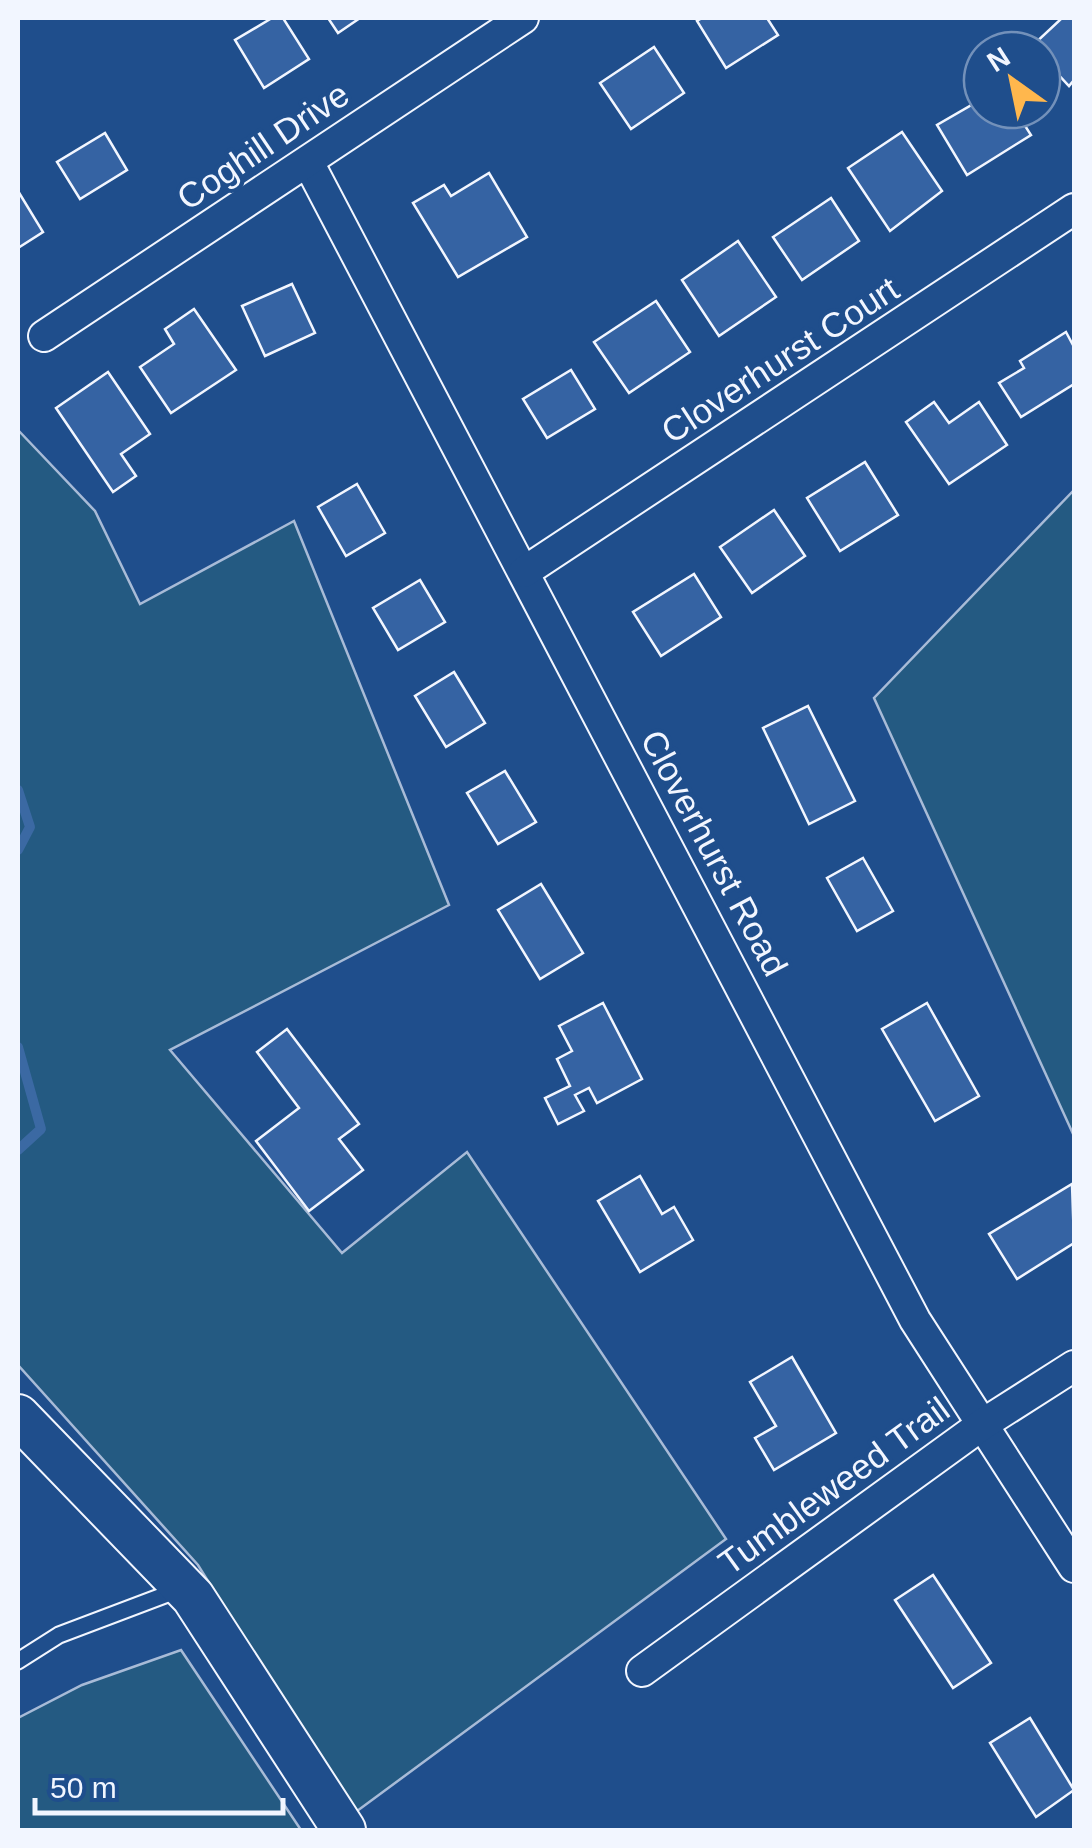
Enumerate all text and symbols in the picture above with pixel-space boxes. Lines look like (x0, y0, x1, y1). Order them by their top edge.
north arrow (962, 30, 1062, 130)
text: N (982, 41, 1016, 78)
street label: Coghill Drive (170, 74, 356, 217)
street label: Cloverhurst Court (654, 268, 906, 451)
street label: Cloverhurst Road (633, 723, 796, 982)
street label: Tumbleweed Trail (711, 1389, 956, 1582)
scale bar (35, 1753, 282, 1815)
text: 50 m (50, 1771, 117, 1804)

